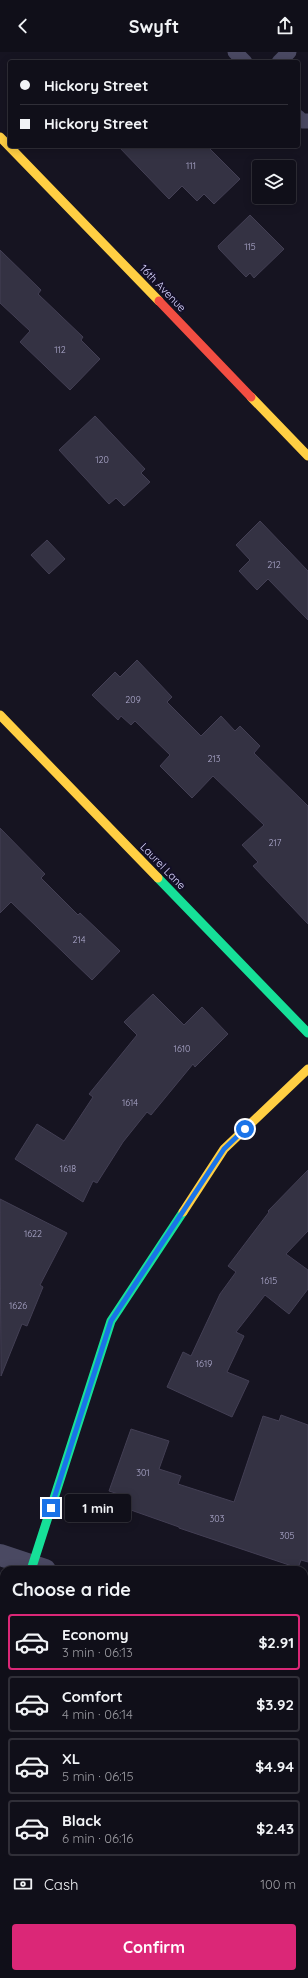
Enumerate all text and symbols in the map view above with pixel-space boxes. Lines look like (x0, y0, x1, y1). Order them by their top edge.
icon: back (12, 15, 34, 37)
text: Swyft (129, 15, 179, 38)
icon: share (274, 15, 296, 37)
text: Hickory Street (44, 76, 148, 95)
text: Hickory Street (44, 114, 148, 133)
house number: 111 (186, 160, 196, 171)
map controls (252, 160, 296, 204)
button: layers (252, 160, 296, 204)
house number: 115 (244, 241, 256, 252)
street label: 16th Avenue (137, 261, 189, 315)
house number: 112 (54, 344, 66, 355)
house number: 120 (95, 454, 109, 465)
house number: 212 (267, 559, 281, 570)
house number: 209 (125, 694, 141, 705)
house number: 213 (207, 753, 221, 764)
house number: 217 (269, 837, 282, 848)
street label: Laurel Lane (137, 840, 189, 892)
house number: 214 (73, 934, 86, 945)
house number: 1610 (174, 1043, 190, 1054)
house number: 1614 (122, 1097, 138, 1108)
route start (236, 1120, 254, 1138)
house number: 1618 (60, 1163, 76, 1174)
house number: 1622 (24, 1228, 42, 1239)
house number: 1615 (261, 1275, 277, 1286)
house number: 1626 (9, 1300, 27, 1311)
house number: 1619 (196, 1358, 212, 1369)
house number: 301 (136, 1467, 150, 1478)
callout: 1 min (65, 1494, 131, 1522)
route end (42, 1499, 60, 1517)
text: 1 min (82, 1500, 114, 1516)
house number: 303 (210, 1513, 225, 1524)
house number: 305 (280, 1530, 295, 1541)
text: Choose a ride (12, 1578, 131, 1601)
icon: car (14, 1624, 50, 1660)
text: Economy (62, 1625, 129, 1644)
text: $2.91 (258, 1633, 294, 1652)
text: 3 min · 06:13 (62, 1644, 133, 1660)
icon: car (14, 1686, 50, 1722)
text: Comfort (62, 1687, 123, 1706)
text: $3.92 (256, 1695, 294, 1714)
text: 4 min · 06:14 (62, 1706, 133, 1722)
icon: car (14, 1748, 50, 1784)
text: XL (62, 1749, 80, 1768)
text: $4.94 (255, 1757, 294, 1776)
text: 5 min · 06:15 (62, 1768, 133, 1784)
icon: car (14, 1810, 50, 1846)
text: Black (62, 1811, 102, 1830)
text: $2.43 (256, 1819, 294, 1838)
text: 6 min · 06:16 (62, 1830, 133, 1846)
icon: cash (12, 1873, 34, 1895)
text: Cash (44, 1875, 78, 1894)
text: 100 m (260, 1876, 296, 1892)
button: Confirm (12, 1924, 296, 1970)

